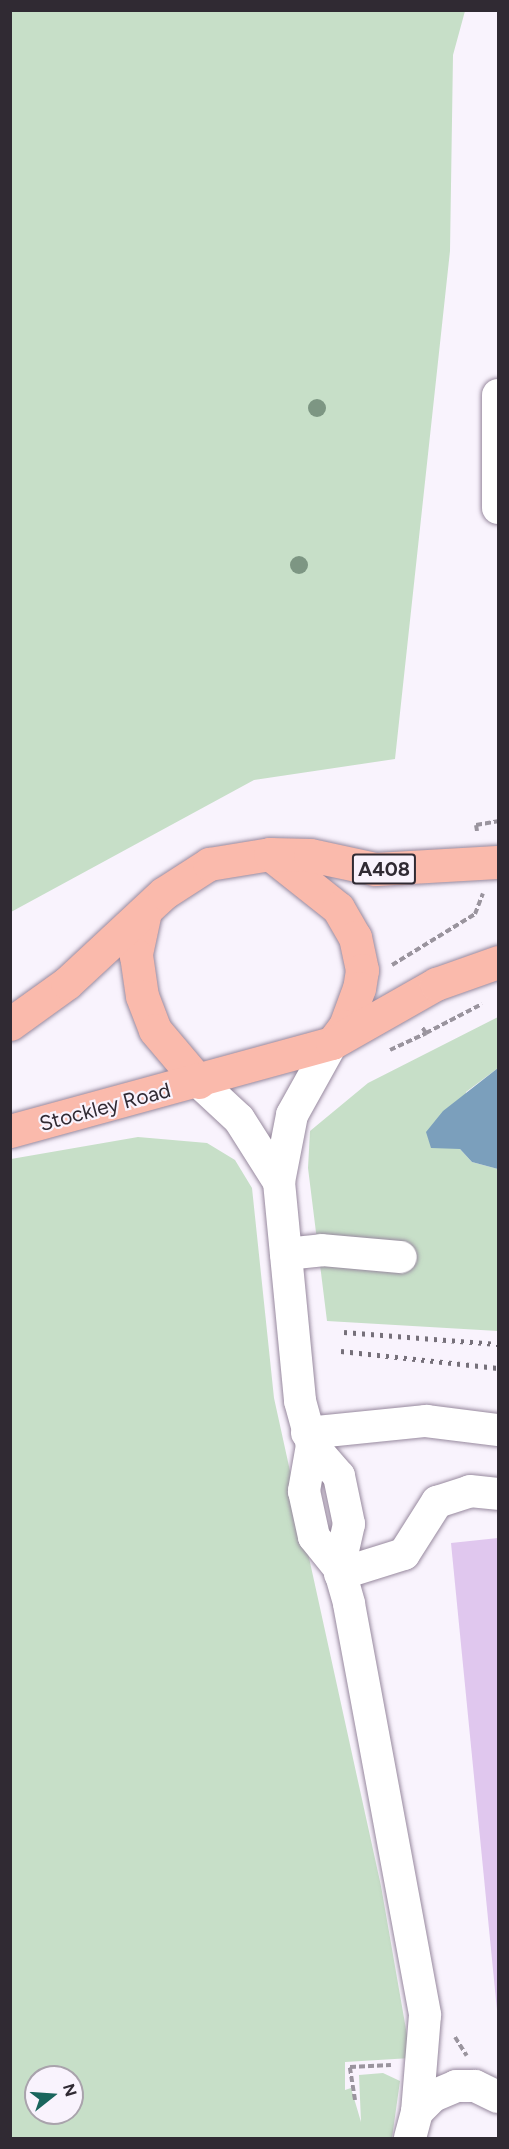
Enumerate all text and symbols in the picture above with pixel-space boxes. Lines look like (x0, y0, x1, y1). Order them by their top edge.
road number: A408 (351, 852, 417, 886)
street label: Stockley Road (37, 1077, 173, 1137)
north arrow (24, 2065, 84, 2125)
text: N (59, 2081, 81, 2099)

